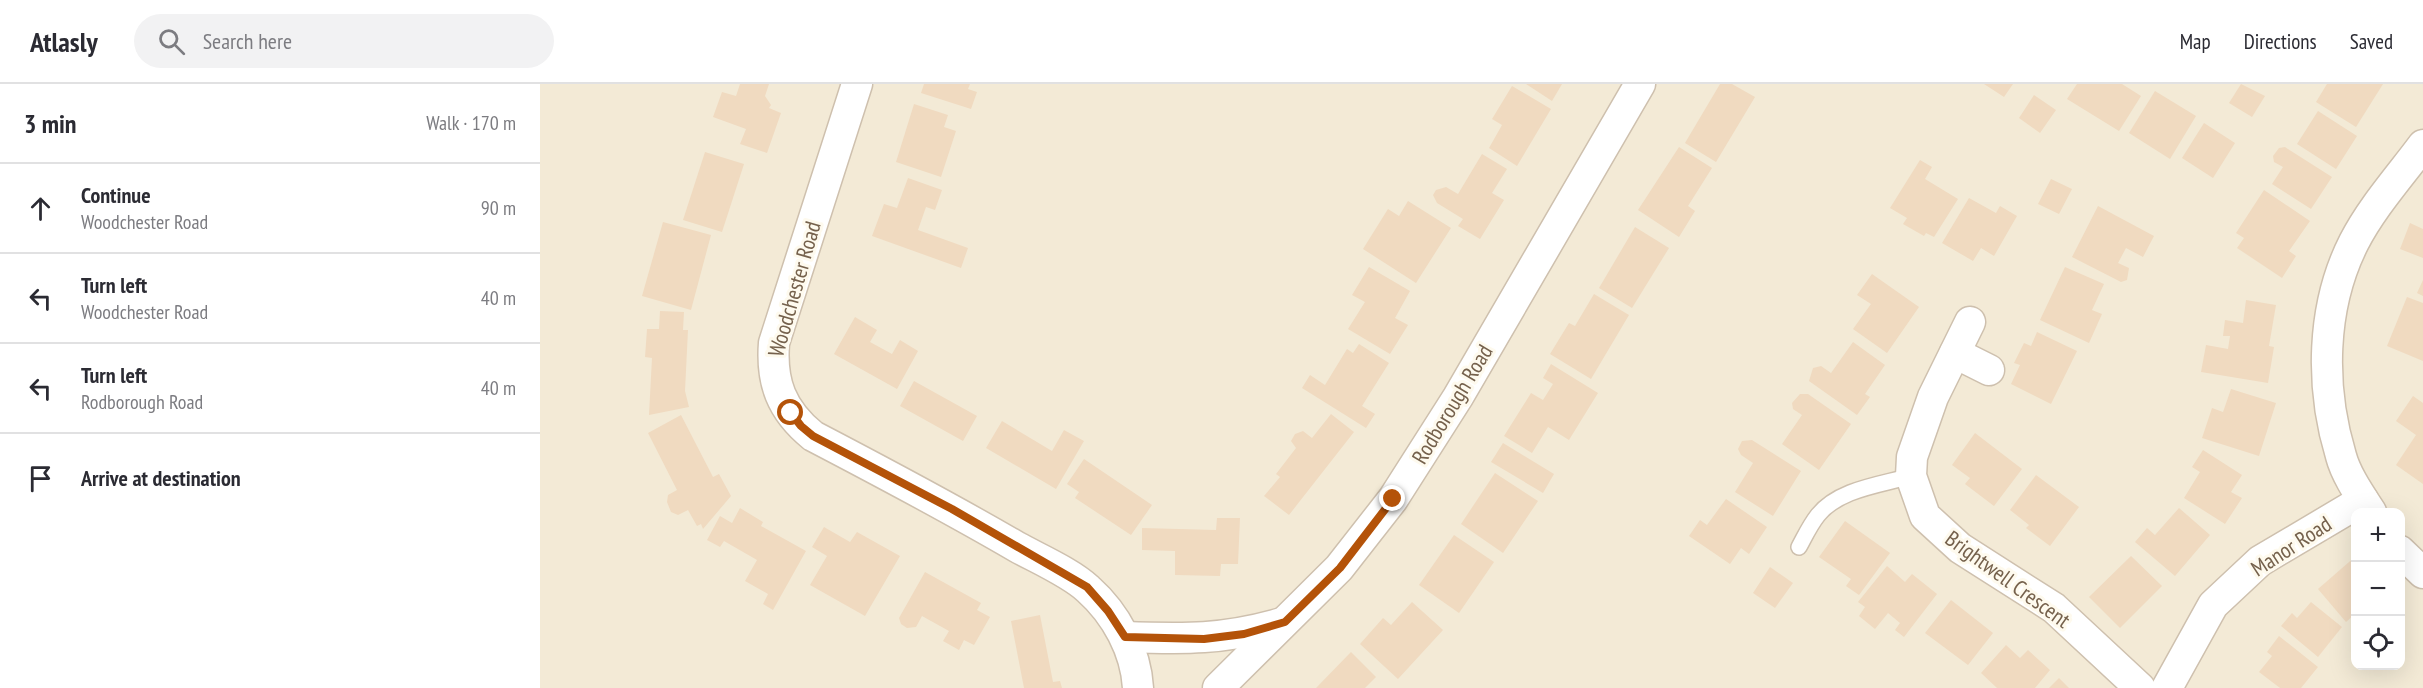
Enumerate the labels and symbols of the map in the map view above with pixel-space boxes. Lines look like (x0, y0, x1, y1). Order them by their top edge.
street label: Woodchester Road (761, 218, 827, 360)
street label: Rodborough Road (1405, 339, 1499, 469)
route start (777, 399, 803, 425)
route end (1379, 485, 1405, 511)
street label: Manor Road (2246, 510, 2336, 582)
street label: Brightwell Crescent (1940, 524, 2076, 634)

